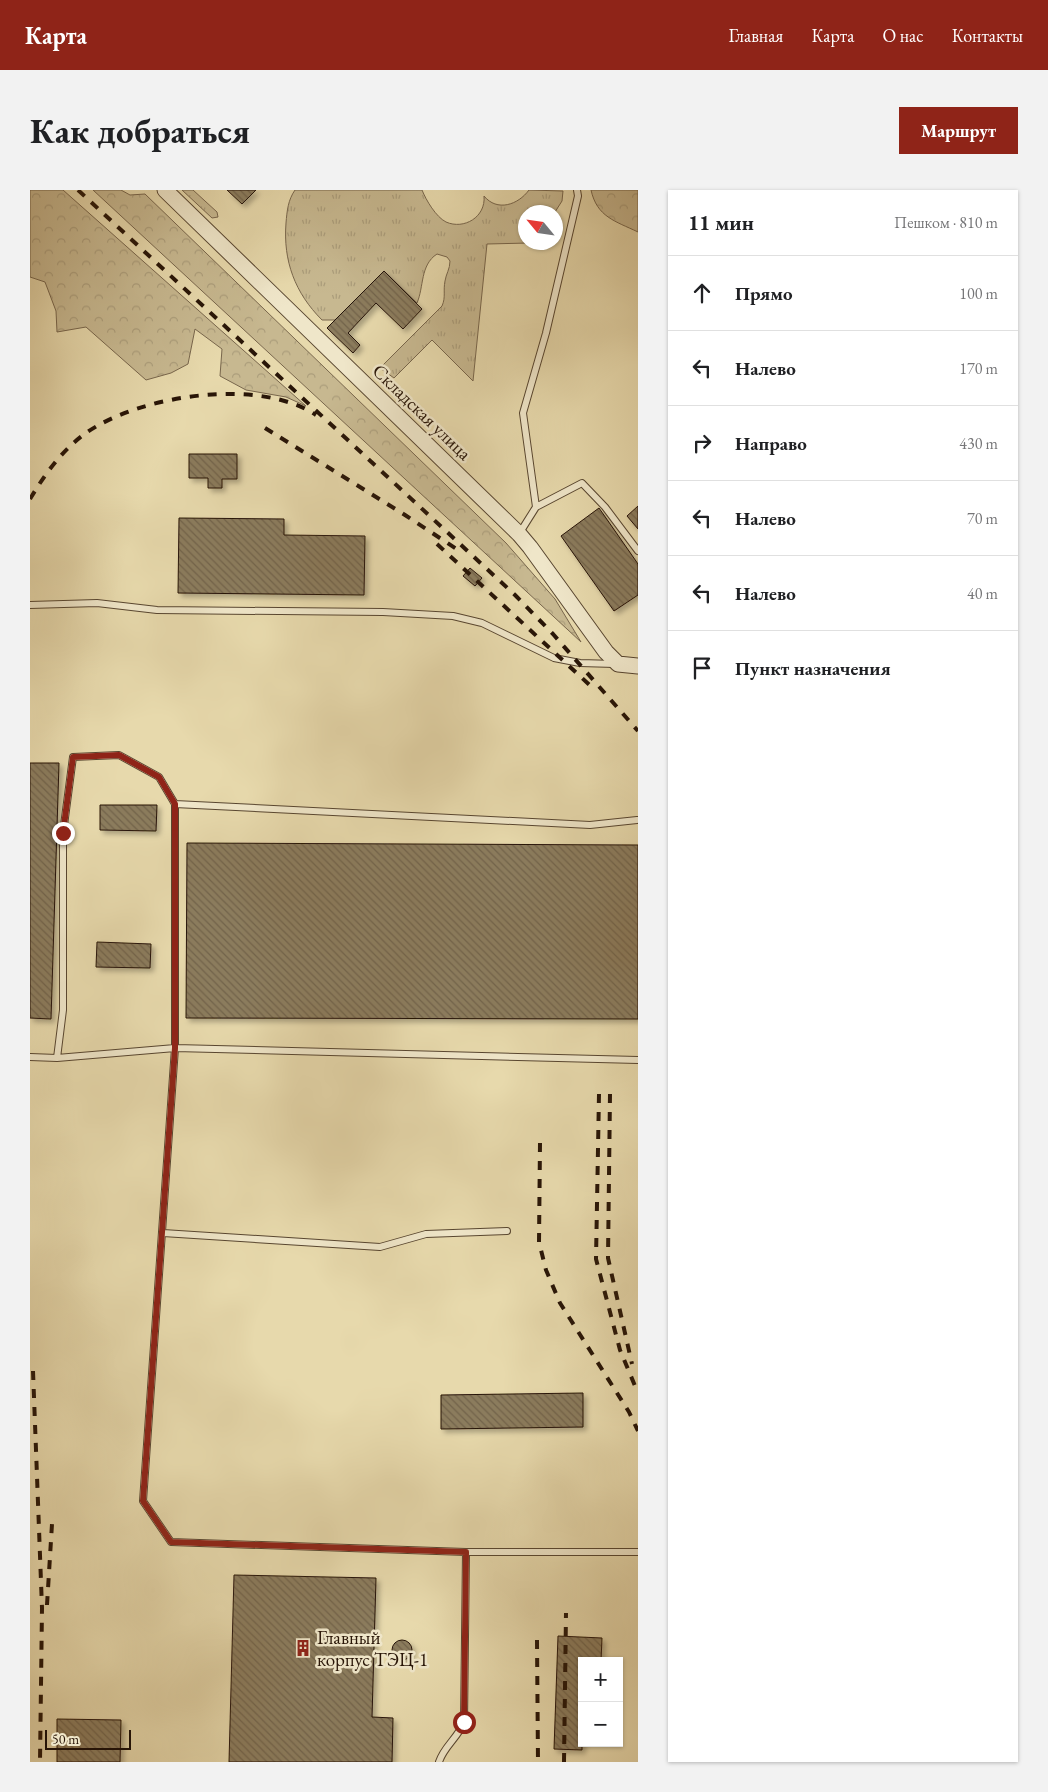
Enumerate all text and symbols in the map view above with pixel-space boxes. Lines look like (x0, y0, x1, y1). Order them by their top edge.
text: Карта (25, 20, 87, 51)
text: Главная (729, 24, 783, 47)
text: Карта (811, 24, 854, 47)
text: О нас (882, 24, 924, 47)
text: Контакты (952, 24, 1023, 47)
button: Маршрут (899, 107, 1018, 154)
text: Как добраться (30, 108, 250, 153)
north arrow (518, 205, 563, 250)
text: 11 мин (688, 209, 754, 236)
text: Пешком · 810 m (894, 212, 998, 233)
icon: ahead (688, 279, 716, 307)
text: Прямо (735, 281, 793, 306)
text: 100 m (959, 283, 998, 304)
icon: left (688, 354, 716, 382)
text: Налево (735, 356, 796, 381)
street label: Складская улица (367, 358, 477, 466)
text: 170 m (959, 358, 998, 379)
icon: right (688, 429, 716, 457)
text: Направо (735, 431, 807, 456)
text: 430 m (959, 433, 998, 454)
icon: left (688, 504, 716, 532)
text: Налево (735, 506, 796, 531)
text: 70 m (967, 508, 998, 529)
icon: left (688, 579, 716, 607)
text: Налево (735, 581, 796, 606)
text: 40 m (967, 583, 998, 604)
icon: arrive (688, 654, 716, 682)
text: Пункт назначения (735, 656, 891, 681)
route end (52, 822, 75, 845)
place label: Главный корпус ТЭЦ-1 (317, 1625, 428, 1672)
building icon: Главный корпус ТЭЦ-1 (293, 1638, 313, 1658)
map controls (578, 1657, 623, 1747)
button: + (578, 1657, 623, 1702)
button: − (578, 1702, 623, 1747)
route start (453, 1711, 476, 1734)
scale bar (45, 1727, 131, 1750)
text: 50 m (52, 1730, 79, 1748)

